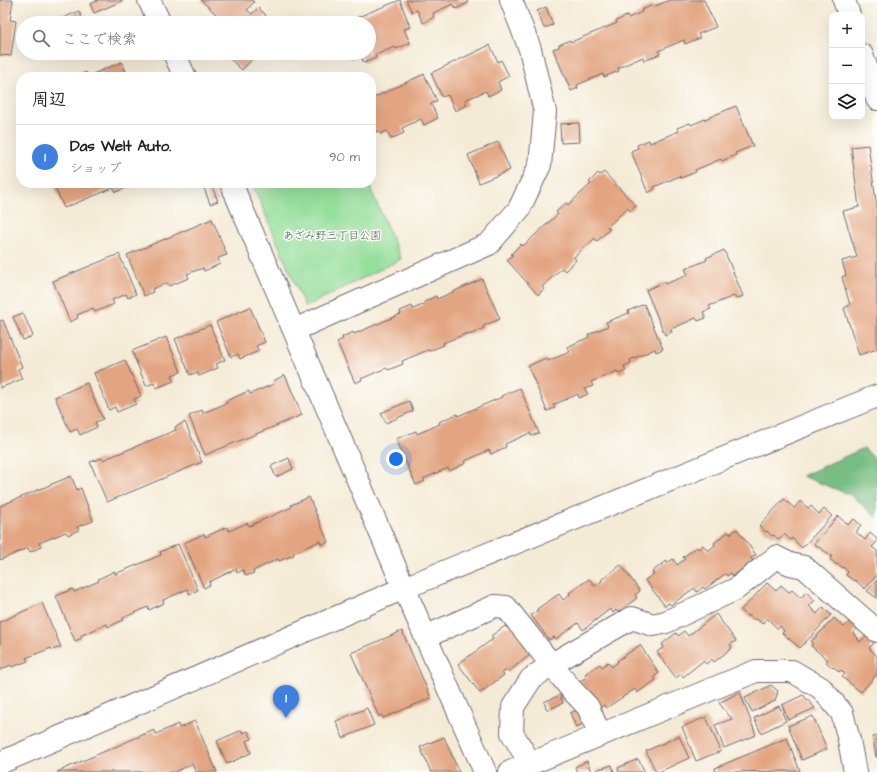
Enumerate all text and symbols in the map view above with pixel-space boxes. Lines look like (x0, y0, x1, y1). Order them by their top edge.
map controls (829, 12, 865, 120)
button: + (829, 12, 865, 48)
search box (16, 16, 376, 60)
icon: search (30, 27, 52, 49)
text: ここで検索 (62, 29, 137, 50)
button: − (829, 48, 865, 84)
button: layers (829, 84, 865, 120)
text: 周辺 (32, 88, 66, 112)
text: Das Welt Auto. (70, 136, 171, 157)
text: 1 (44, 148, 46, 166)
text: 90 m (329, 148, 360, 166)
text: ショップ (70, 159, 121, 177)
park label: あざみ野三丁目公園 (283, 228, 381, 243)
your location (386, 449, 406, 469)
pin: 1 (273, 685, 299, 718)

